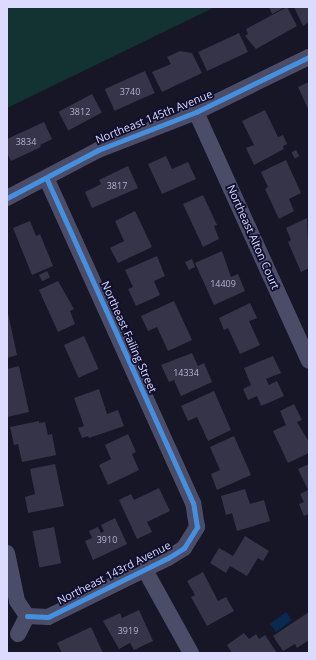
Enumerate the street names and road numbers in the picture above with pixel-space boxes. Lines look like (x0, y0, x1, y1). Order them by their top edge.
street label: Northeast 145th Avenue (94, 87, 214, 147)
street label: Northeast Alton Court (224, 183, 282, 291)
street label: Northeast Failing Street (98, 279, 160, 395)
street label: Northeast 143rd Avenue (55, 539, 173, 607)

